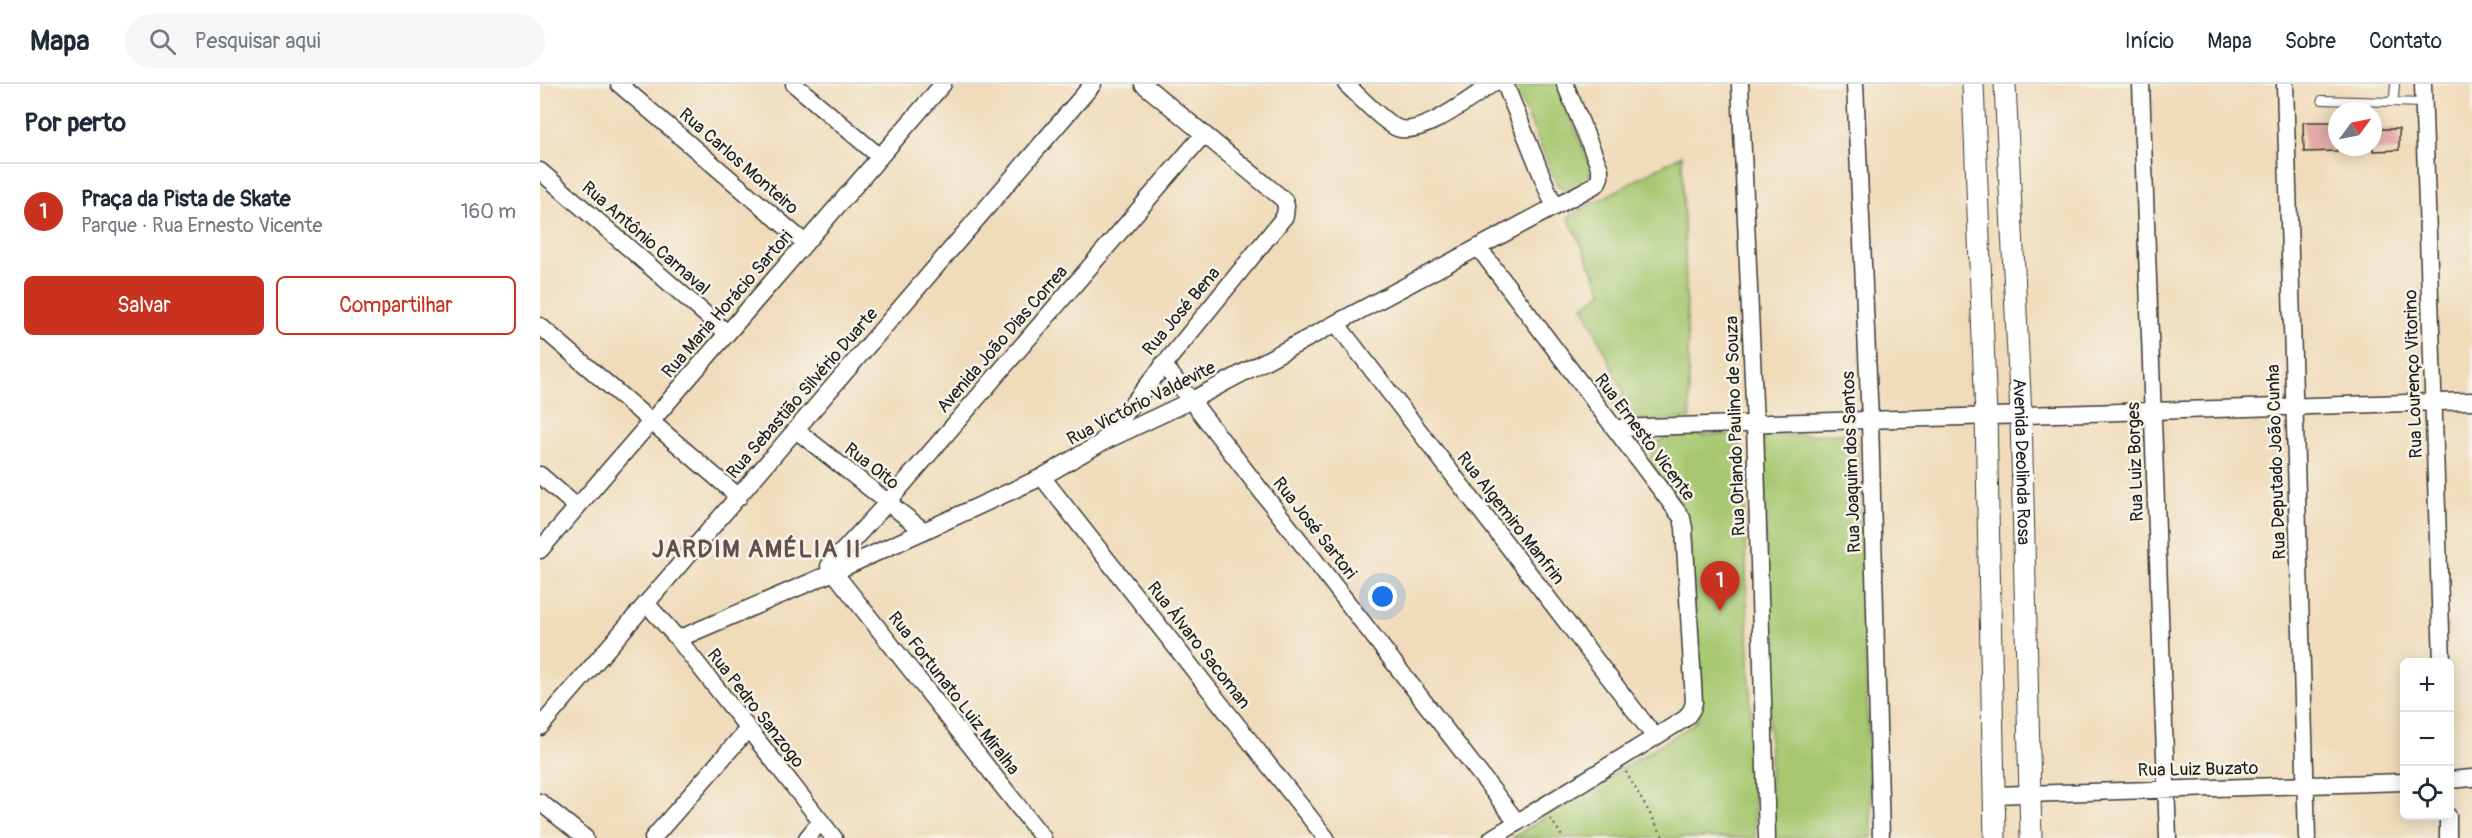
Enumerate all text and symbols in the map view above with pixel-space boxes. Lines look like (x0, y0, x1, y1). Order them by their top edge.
search box (125, 14, 545, 68)
text: Mapa (30, 24, 89, 59)
icon: search (146, 25, 179, 58)
text: Pesquisar aqui (194, 27, 321, 55)
text: Início (2125, 28, 2174, 55)
text: Mapa (2207, 28, 2252, 55)
text: Sobre (2285, 28, 2336, 55)
text: Contato (2369, 28, 2442, 55)
north arrow (2328, 102, 2382, 156)
street label: Rua Carlos Monteiro (674, 103, 803, 220)
text: Por perto (24, 107, 126, 139)
street label: Rua Antônio Carnaval (577, 176, 715, 300)
text: Praça da Pista de Skate (81, 185, 291, 213)
text: 1 (40, 199, 47, 224)
text: 160 m (461, 199, 516, 224)
text: Parque · Rua Ernesto Vicente (81, 213, 322, 238)
street label: Rua Maria Horácio Sartori (657, 226, 798, 383)
street label: Avenida João Dias Correa (932, 261, 1073, 418)
street label: Rua José Bena (1138, 262, 1225, 360)
button: Salvar (24, 276, 264, 335)
button: Compartilhar (276, 276, 516, 335)
street label: Rua Lourenço Vitorino (2399, 289, 2428, 459)
street label: Rua Sebastião Silvério Duarte (722, 303, 883, 484)
street label: Rua Orlando Paulino de Souza (1720, 315, 1751, 537)
street label: Rua Victório Valdevite (1063, 356, 1220, 451)
street label: Rua Deputado João Cunha (2262, 364, 2291, 560)
street label: Rua Ernesto Vicente (1589, 369, 1700, 506)
street label: Rua Joaquim dos Santos (1837, 371, 1866, 553)
street label: Avenida Deolinda Rosa (2007, 378, 2035, 545)
street label: Rua Luiz Borges (2122, 402, 2149, 522)
street label: Rua Oito (840, 438, 904, 495)
street label: Rua Algemiro Manfrin (1452, 447, 1570, 589)
street label: Rua José Sartori (1268, 473, 1362, 584)
district label: JARDIM AMÉLIA II (652, 535, 862, 564)
pin: 1 (1700, 562, 1740, 611)
street label: Rua Álvaro Sacoman (1142, 577, 1256, 714)
your location (1368, 582, 1397, 611)
street label: Rua Fortunato Luiz Miralha (883, 607, 1024, 779)
street label: Rua Pedro Sanzogo (702, 644, 810, 773)
map controls (2400, 658, 2454, 820)
button: + (2400, 658, 2454, 712)
button: − (2400, 712, 2454, 766)
street label: Rua Luiz Buzato (2137, 757, 2259, 782)
button: locate (2400, 766, 2454, 820)

